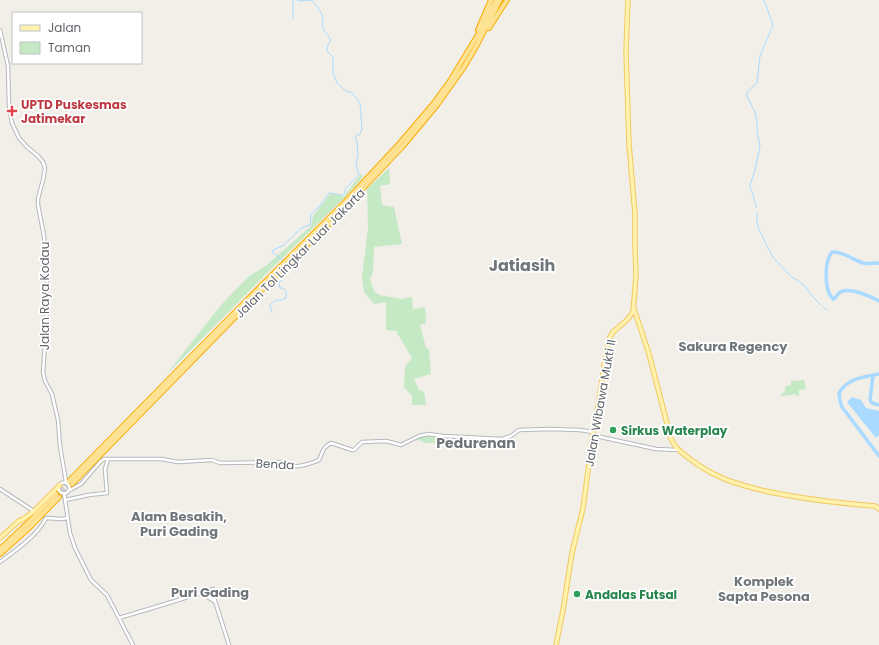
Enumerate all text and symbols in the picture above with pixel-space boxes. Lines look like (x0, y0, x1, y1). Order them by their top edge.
legend (12, 12, 142, 64)
text: Jalan (48, 19, 81, 36)
text: Taman (48, 39, 91, 56)
place label: UPTD Puskesmas Jatimekar (21, 96, 127, 127)
marker: UPTD Puskesmas Jatimekar (6, 105, 18, 117)
street label: Jalan Tol Lingkar Luar Jakarta (231, 184, 369, 322)
street label: Jalan Raya Kodau (36, 242, 53, 350)
district label: Jatiasih (489, 254, 555, 277)
district label: Sakura Regency (679, 337, 788, 356)
street label: Jalan Wibawa Mukti II (580, 338, 620, 468)
place label: Sirkus Waterplay (621, 422, 728, 439)
marker: Sirkus Waterplay (608, 425, 618, 435)
district label: Pedurenan (436, 433, 516, 453)
street label: Benda (255, 454, 295, 474)
district label: Alam Besakih, Puri Gading (131, 507, 227, 541)
district label: Komplek Sapta Pesona (718, 572, 810, 606)
district label: Puri Gading (171, 583, 249, 602)
place label: Andalas Futsal (585, 586, 677, 603)
marker: Andalas Futsal (572, 589, 582, 599)

